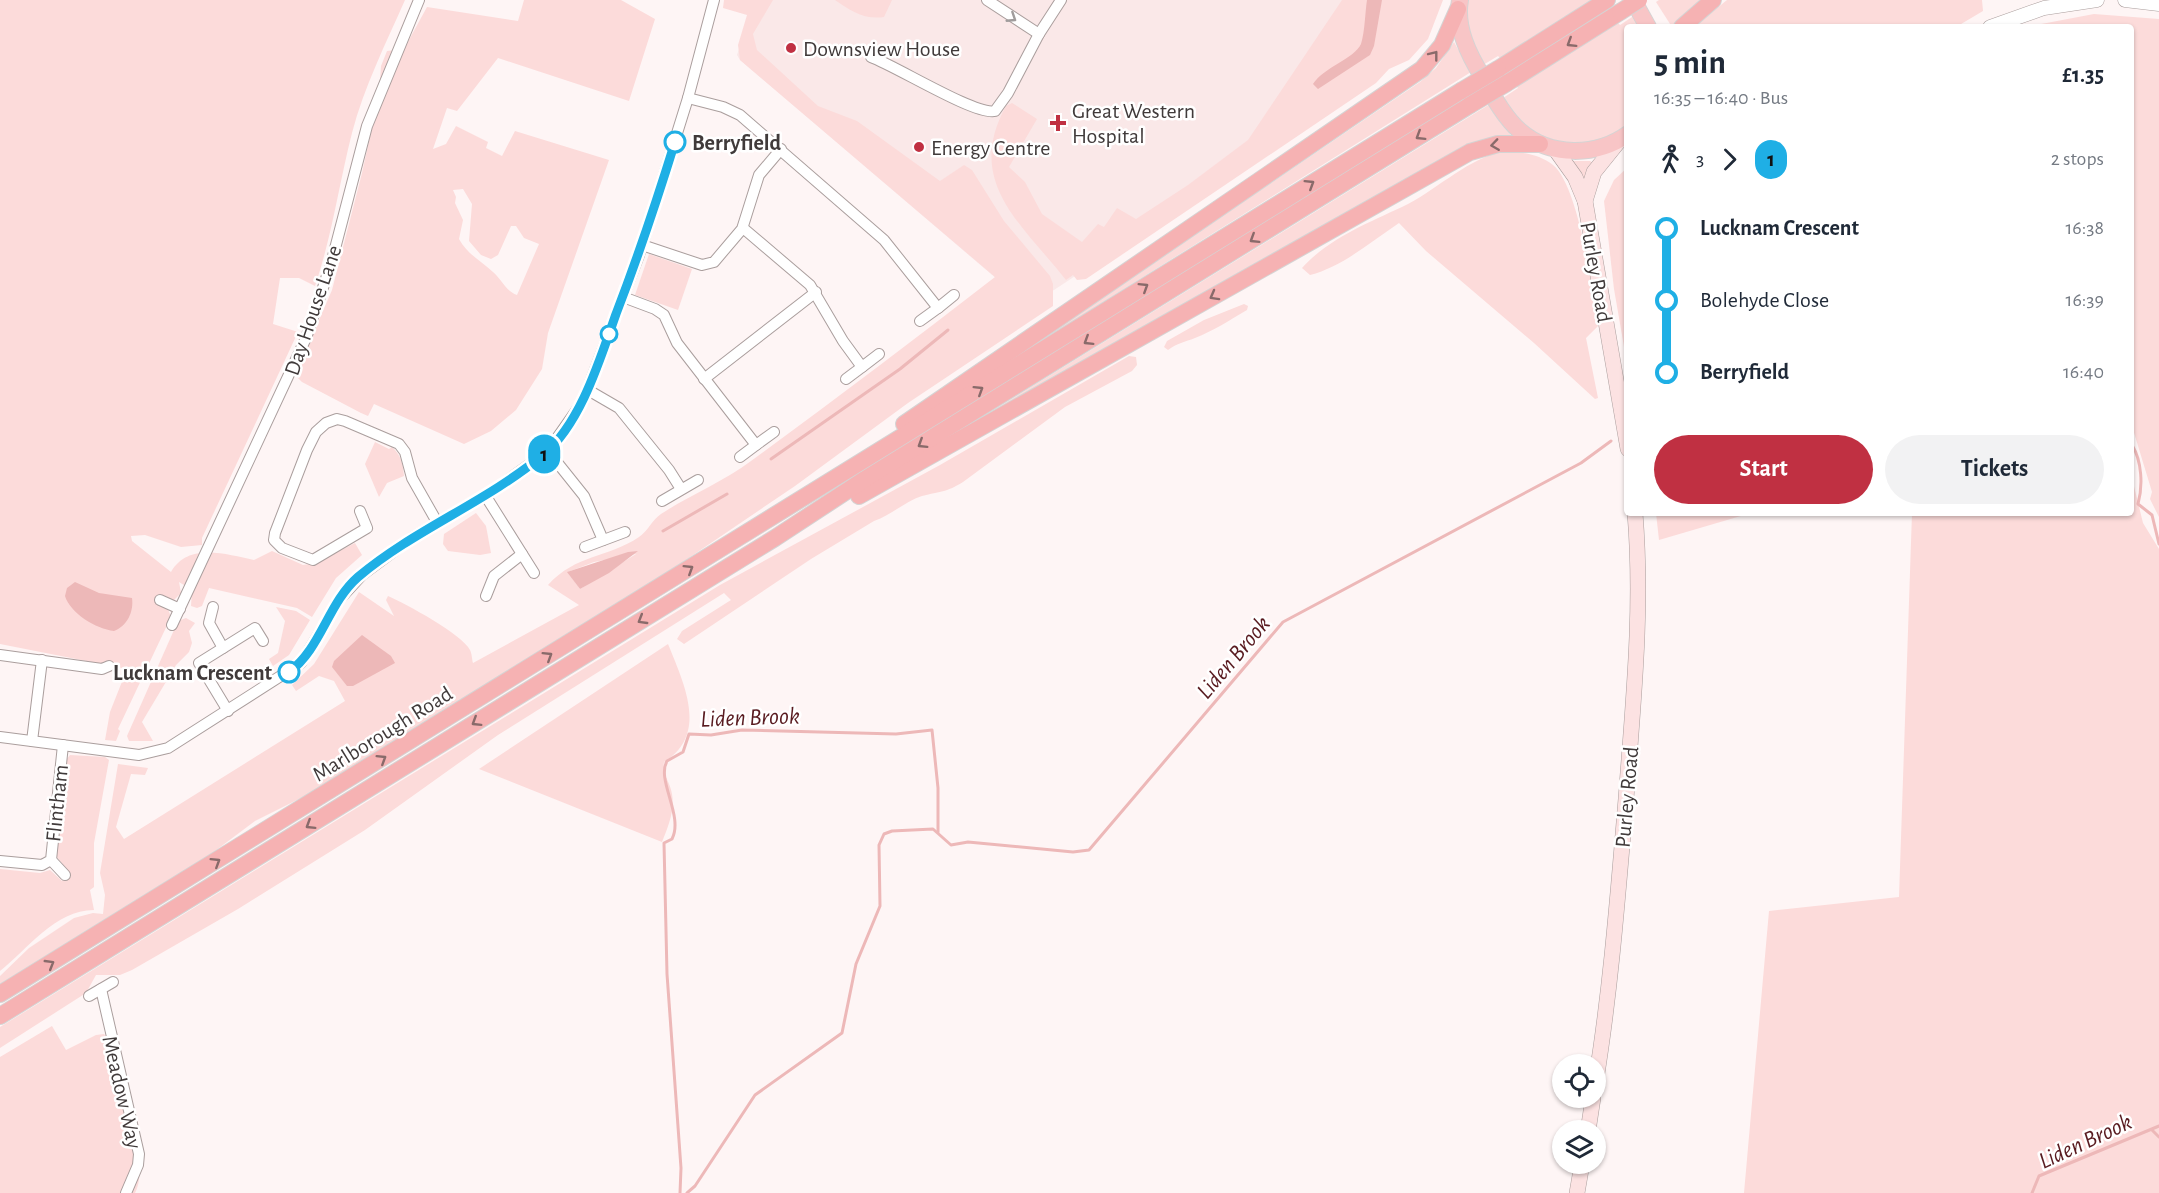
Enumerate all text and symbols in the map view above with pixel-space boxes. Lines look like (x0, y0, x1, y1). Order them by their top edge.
one-way arrow (1006, 11, 1017, 22)
one-way arrow (1567, 35, 1577, 47)
place label: Downsview House (803, 38, 960, 60)
marker: Downsview House (784, 41, 798, 55)
text: 5 min (1654, 47, 1726, 80)
one-way arrow (1427, 51, 1438, 62)
text: £1.35 (2062, 64, 2104, 86)
text: 16:35 – 16:40 · Bus (1654, 88, 1788, 108)
place label: Great Western Hospital (1072, 100, 1195, 147)
marker: Great Western Hospital (1049, 114, 1067, 132)
one-way arrow (1416, 129, 1426, 141)
marker: Berryfield (664, 131, 686, 153)
place label: Berryfield (692, 132, 782, 155)
place label: Energy Centre (931, 137, 1050, 159)
one-way arrow (1491, 139, 1500, 151)
marker: Energy Centre (912, 140, 926, 154)
icon: walk (1654, 143, 1687, 176)
icon: forward (1713, 143, 1746, 176)
text: 3 (1696, 149, 1704, 169)
text: 1 (1767, 149, 1775, 170)
text: 2 stops (2051, 149, 2104, 169)
one-way arrow (1304, 180, 1314, 192)
text: Lucknam Crescent (1700, 217, 1859, 239)
text: 16:38 (2065, 218, 2104, 238)
street label: Purley Road (1576, 220, 1616, 324)
one-way arrow (1250, 231, 1260, 243)
street label: Day House Lane (280, 242, 346, 378)
one-way arrow (1138, 283, 1148, 295)
one-way arrow (1210, 289, 1220, 300)
text: Bolehyde Close (1700, 289, 1829, 311)
text: 16:39 (2066, 290, 2104, 310)
unlabelled marker (600, 325, 618, 343)
one-way arrow (1084, 334, 1094, 346)
text: Berryfield (1700, 361, 1789, 383)
text: 16:40 (2063, 362, 2104, 382)
one-way arrow (972, 386, 983, 397)
line badge: 1 (524, 434, 564, 474)
button: Start (1654, 435, 1873, 504)
button: Tickets (1885, 435, 2104, 504)
one-way arrow (918, 437, 929, 448)
text: 1 (540, 444, 548, 465)
one-way arrow (683, 565, 693, 577)
water label: Liden Brook (1192, 612, 1275, 704)
one-way arrow (638, 613, 648, 624)
one-way arrow (542, 652, 552, 664)
marker: Lucknam Crescent (278, 661, 300, 683)
place label: Lucknam Crescent (113, 662, 273, 684)
street label: Marlborough Road (309, 682, 456, 786)
water label: Liden Brook (700, 704, 800, 732)
one-way arrow (472, 715, 482, 727)
street label: Purley Road (1612, 746, 1642, 849)
one-way arrow (376, 755, 386, 767)
street label: Flintham (42, 763, 72, 843)
one-way arrow (306, 818, 316, 830)
one-way arrow (210, 858, 221, 869)
one-way arrow (44, 959, 54, 971)
street label: Meadow Way (98, 1034, 146, 1151)
map controls (1552, 1054, 1606, 1174)
button: locate (1552, 1054, 1606, 1108)
water label: Liden Brook (2035, 1110, 2136, 1174)
button: layers (1552, 1120, 1606, 1174)

